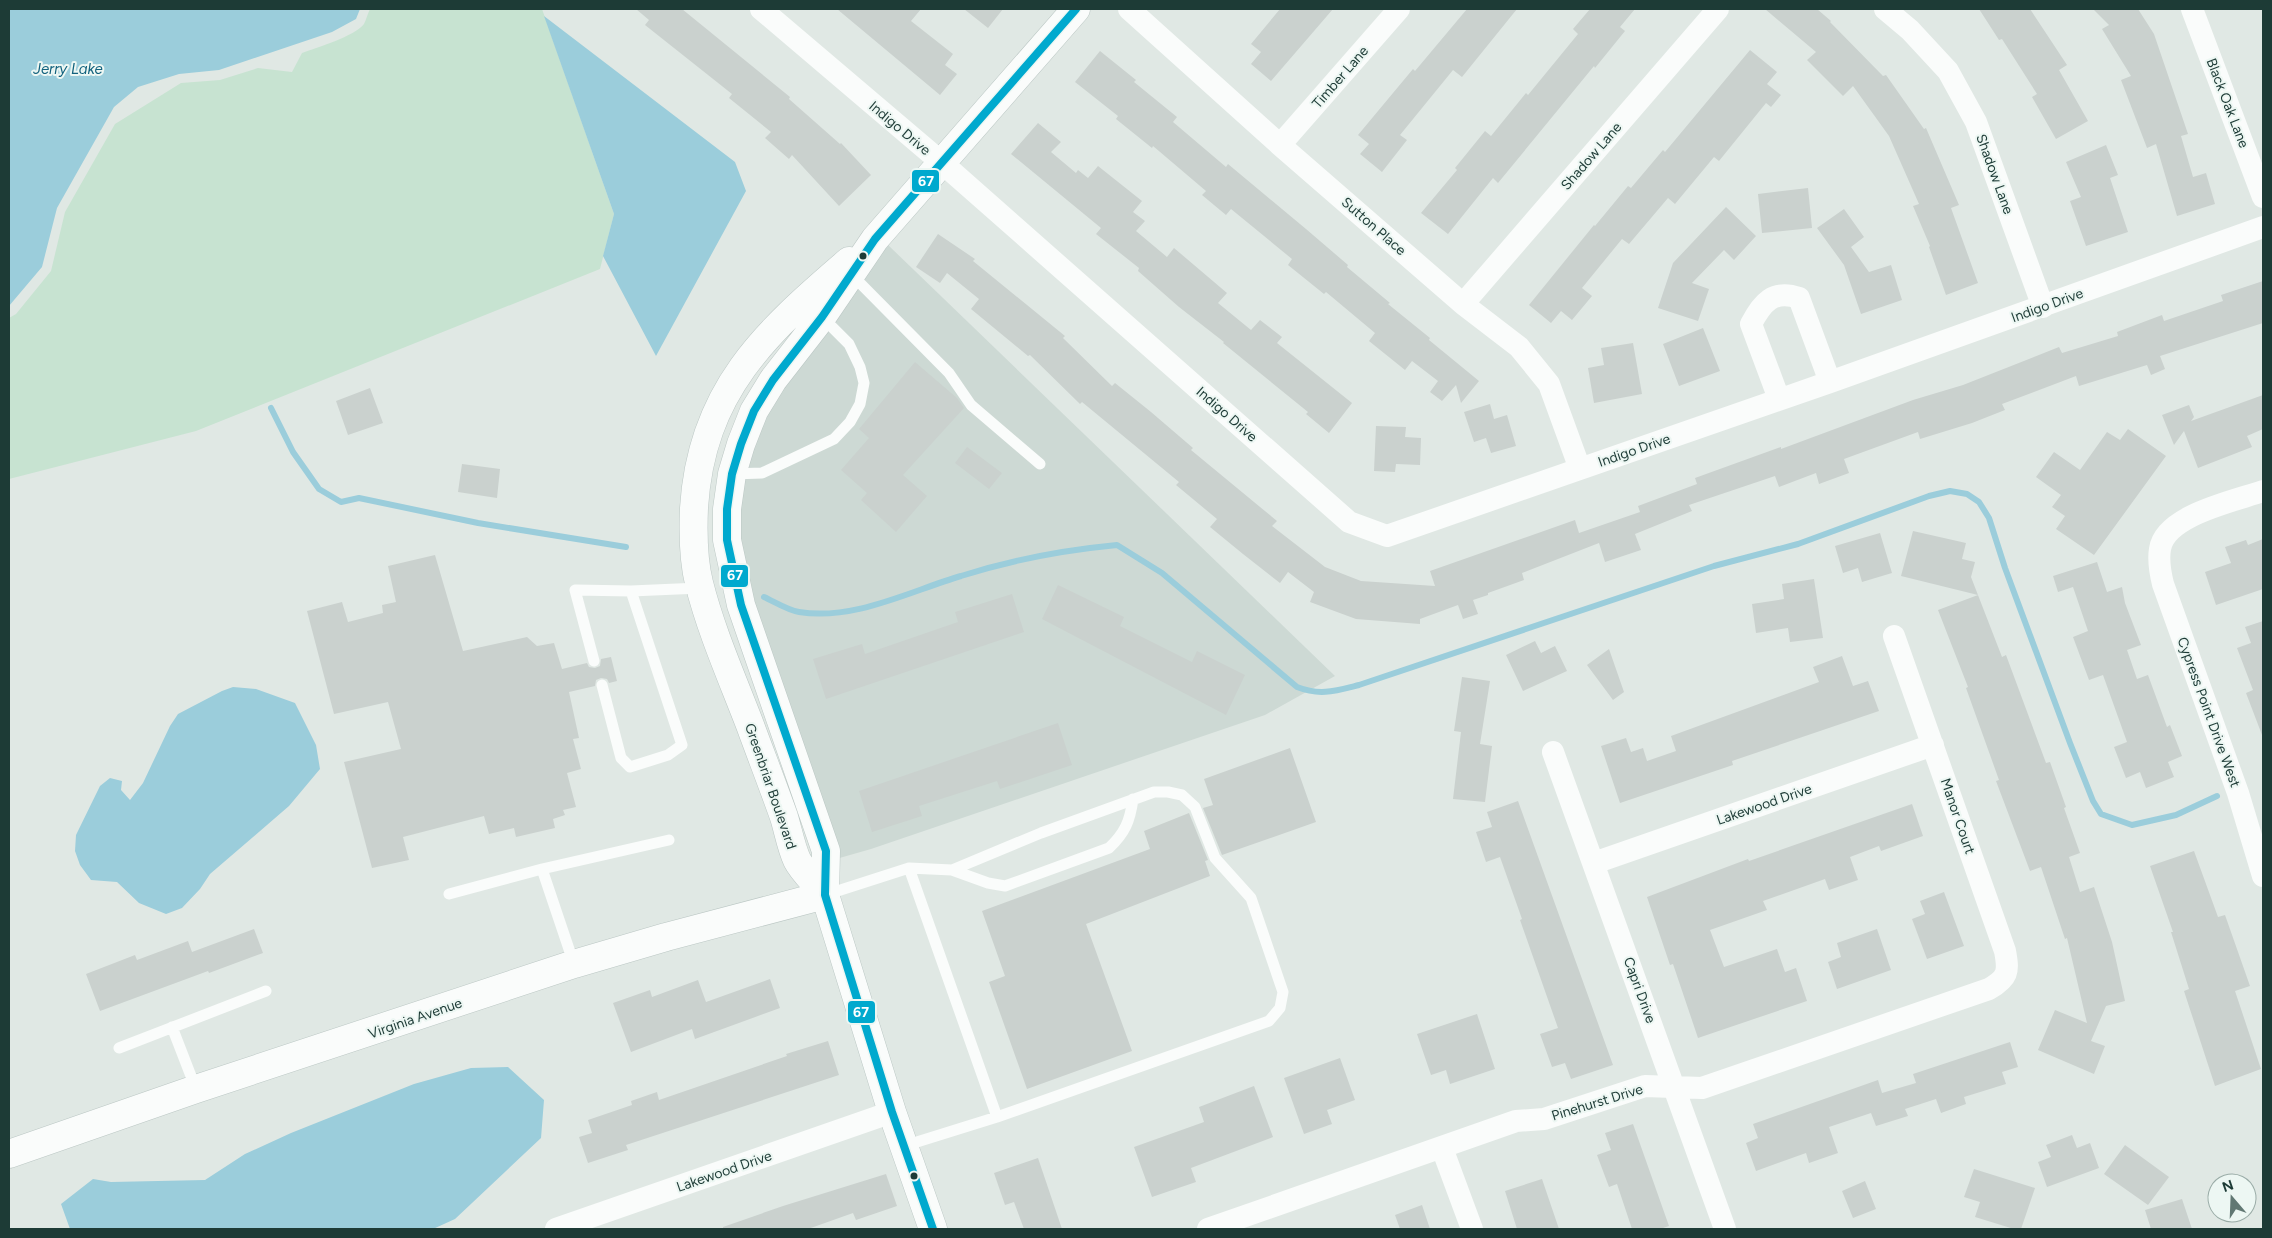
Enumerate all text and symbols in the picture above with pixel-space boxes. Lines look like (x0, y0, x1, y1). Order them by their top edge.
street label: Timber Lane (1309, 43, 1372, 112)
street label: Black Oak Lane (2203, 56, 2253, 151)
water label: Jerry Lake (32, 60, 103, 78)
street label: Indigo Drive (865, 98, 934, 159)
street label: Shadow Lane (1557, 119, 1626, 194)
street label: Shadow Lane (1972, 132, 2017, 217)
line badge: 67 (911, 169, 940, 193)
text: 67 (918, 173, 934, 190)
street label: Sutton Place (1338, 194, 1410, 259)
unlabelled marker (858, 251, 868, 261)
street label: Indigo Drive (2009, 284, 2086, 326)
street label: Indigo Drive (1193, 383, 1261, 446)
street label: Indigo Drive (1596, 430, 1673, 471)
line badge: 67 (720, 564, 749, 588)
text: 67 (727, 567, 743, 584)
street label: Cypress Point Drive West (2173, 635, 2244, 790)
street label: Greenbriar Boulevard (741, 721, 800, 851)
street label: Manor Court (1937, 776, 1978, 856)
street label: Lakewood Drive (1714, 780, 1814, 829)
street label: Capri Drive (1620, 955, 1659, 1026)
street label: Virginia Avenue (366, 994, 465, 1042)
line badge: 67 (847, 1000, 876, 1024)
text: 67 (853, 1004, 869, 1021)
street label: Pinehurst Drive (1549, 1080, 1645, 1124)
street label: Lakewood Drive (674, 1147, 774, 1196)
unlabelled marker (909, 1171, 919, 1181)
north arrow (2207, 1173, 2257, 1223)
text: N (2220, 1176, 2236, 1196)

